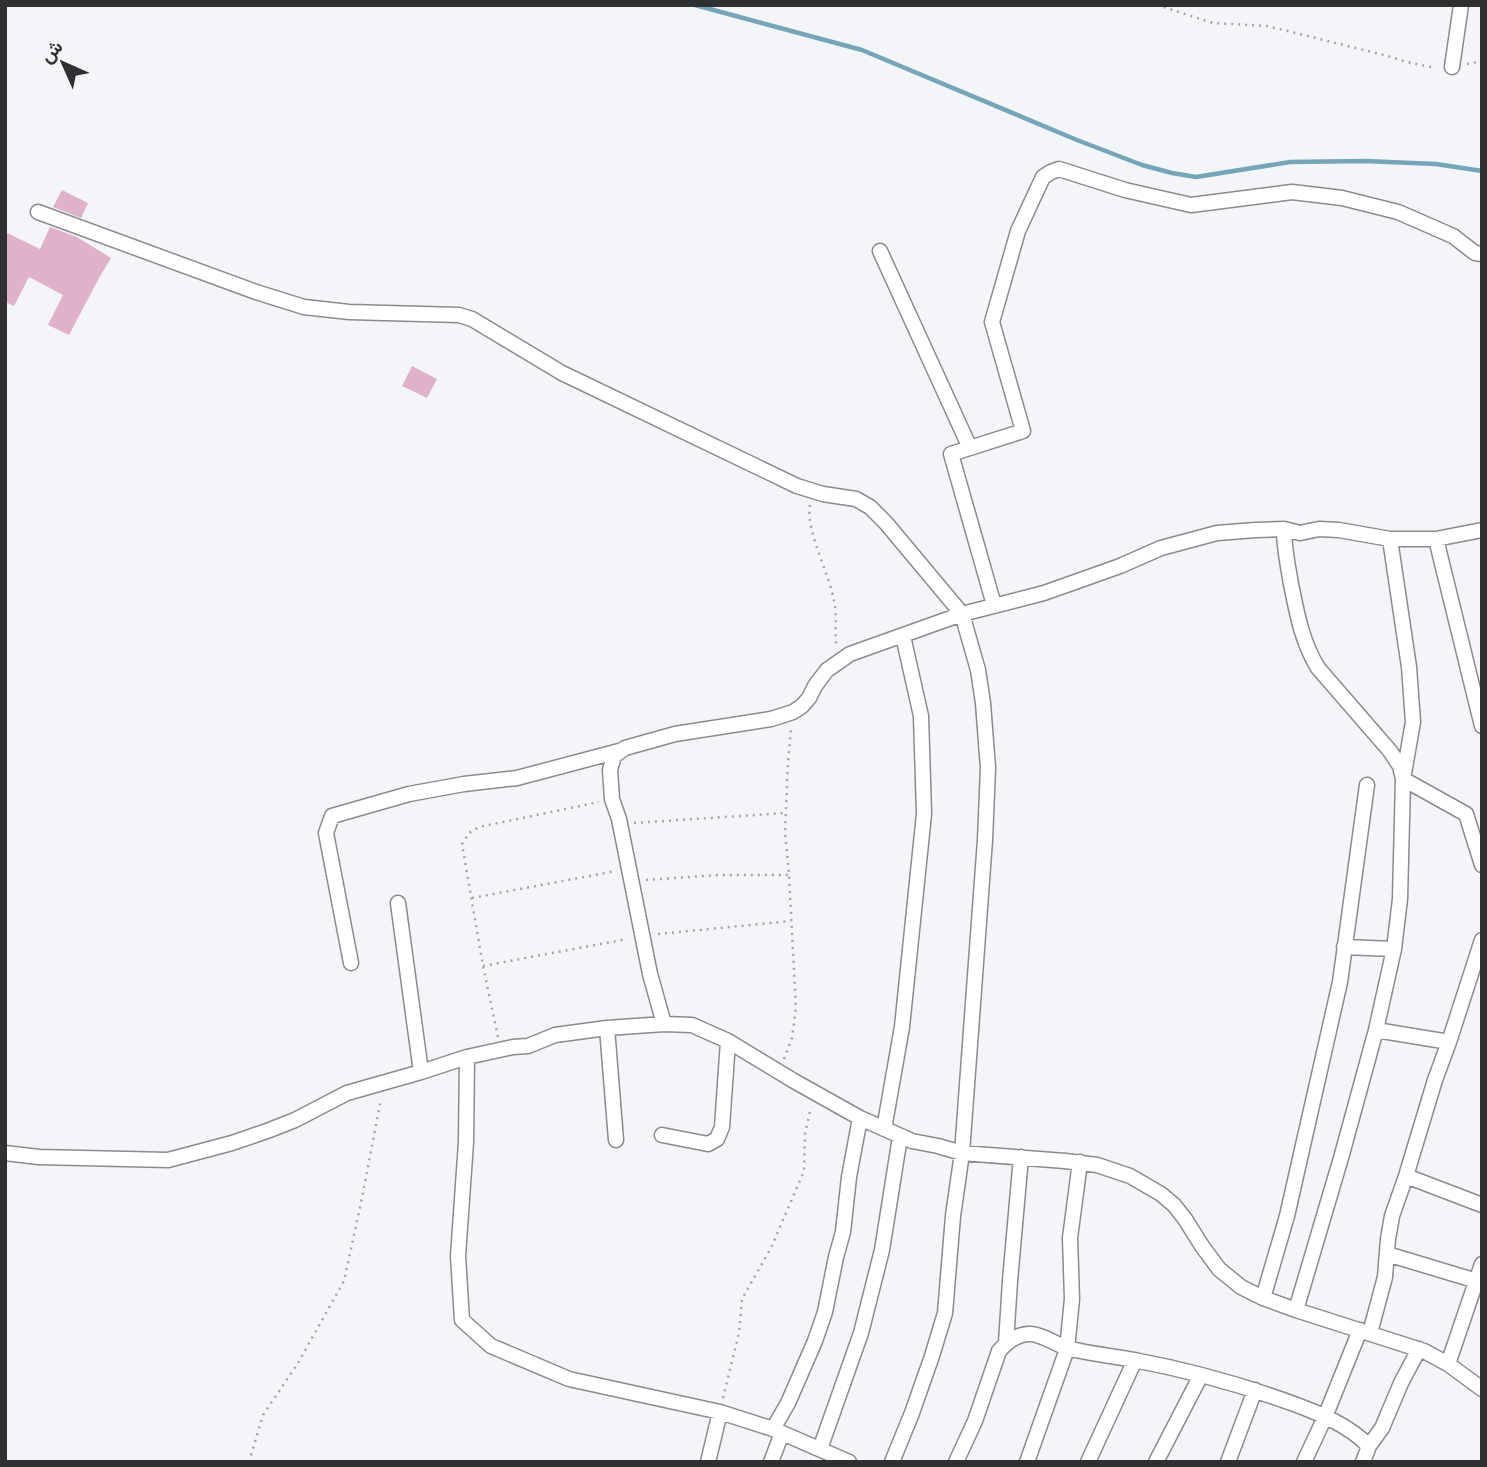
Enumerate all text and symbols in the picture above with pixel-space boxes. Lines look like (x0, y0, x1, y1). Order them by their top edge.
north arrow (28, 28, 98, 98)
text: ش (35, 35, 68, 68)

